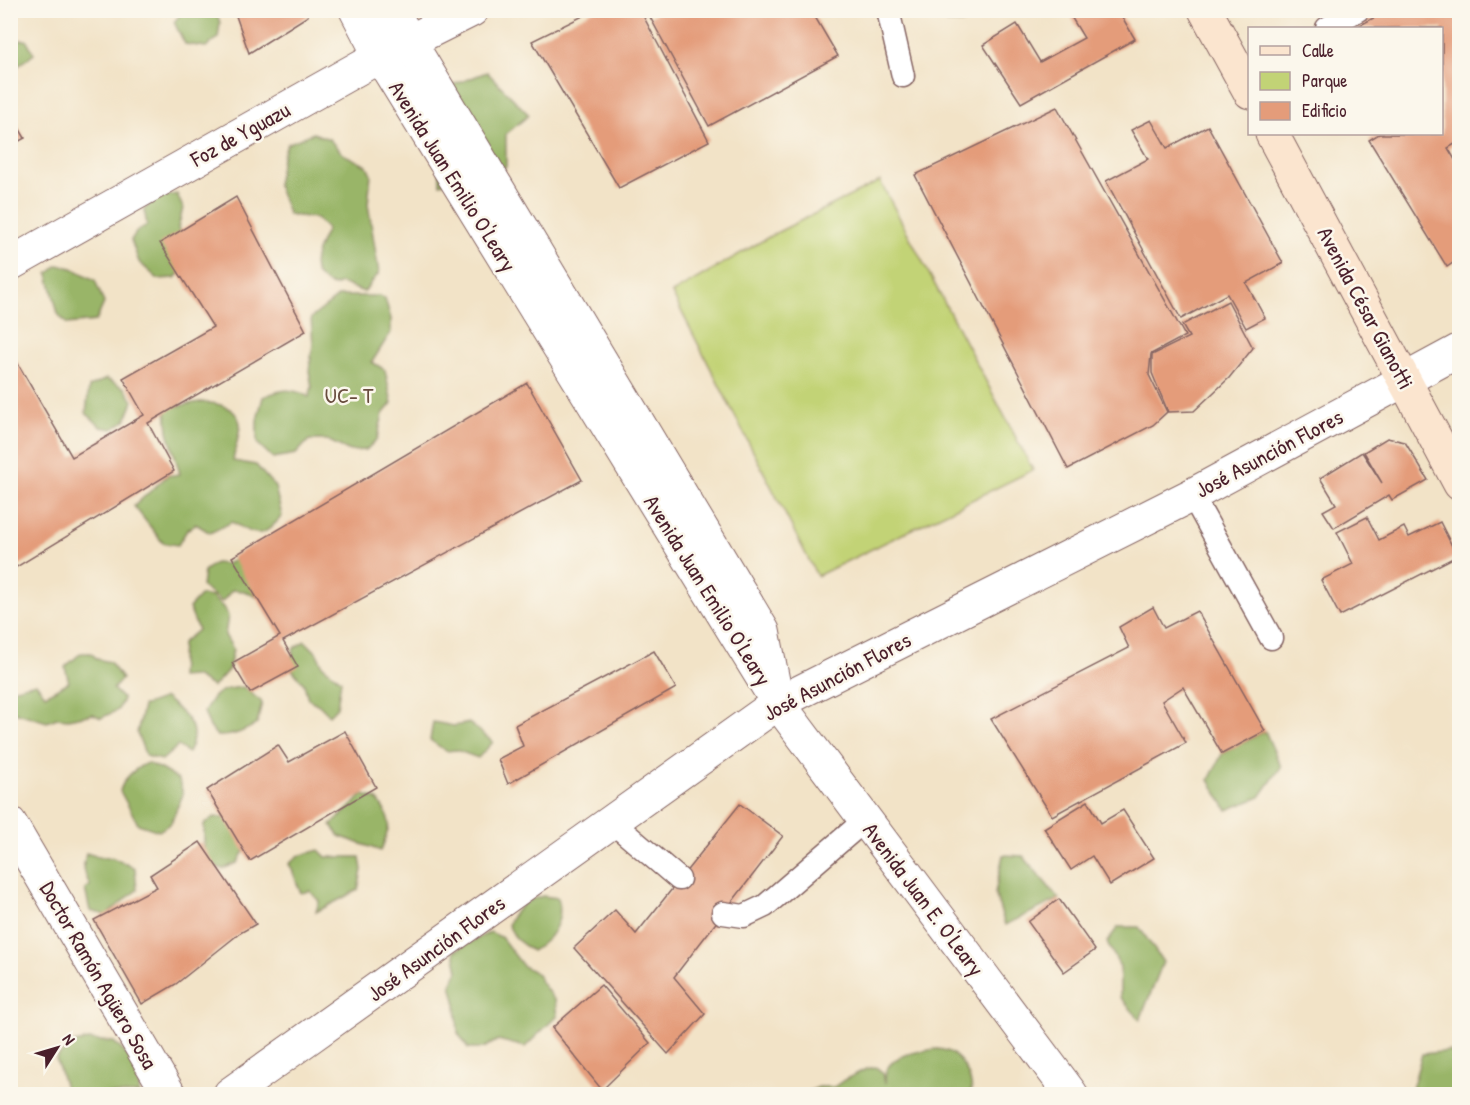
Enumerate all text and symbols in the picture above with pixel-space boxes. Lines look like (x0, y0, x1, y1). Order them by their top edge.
legend (1248, 27, 1443, 135)
text: Calle (1302, 38, 1334, 63)
text: Parque (1302, 68, 1347, 93)
street label: Avenida Juan Emilio O'Leary (382, 75, 524, 277)
street label: Foz de Yguazu (184, 94, 295, 174)
text: Edificio (1302, 98, 1346, 123)
street label: Avenida César Gianotti (1311, 222, 1421, 394)
park label: UC- T (325, 380, 374, 410)
street label: José Asunción Flores (1190, 401, 1348, 505)
street label: Avenida Juan Emilio O'Leary (637, 489, 779, 691)
street label: José Asunción Flores (758, 624, 916, 728)
street label: Avenida Juan E. O'Leary (856, 816, 992, 982)
street label: Doctor Ramón Agüero Sosa (33, 876, 165, 1075)
street label: José Asunción Flores (361, 888, 511, 1008)
north arrow (27, 1018, 87, 1078)
text: N (58, 1029, 81, 1049)

